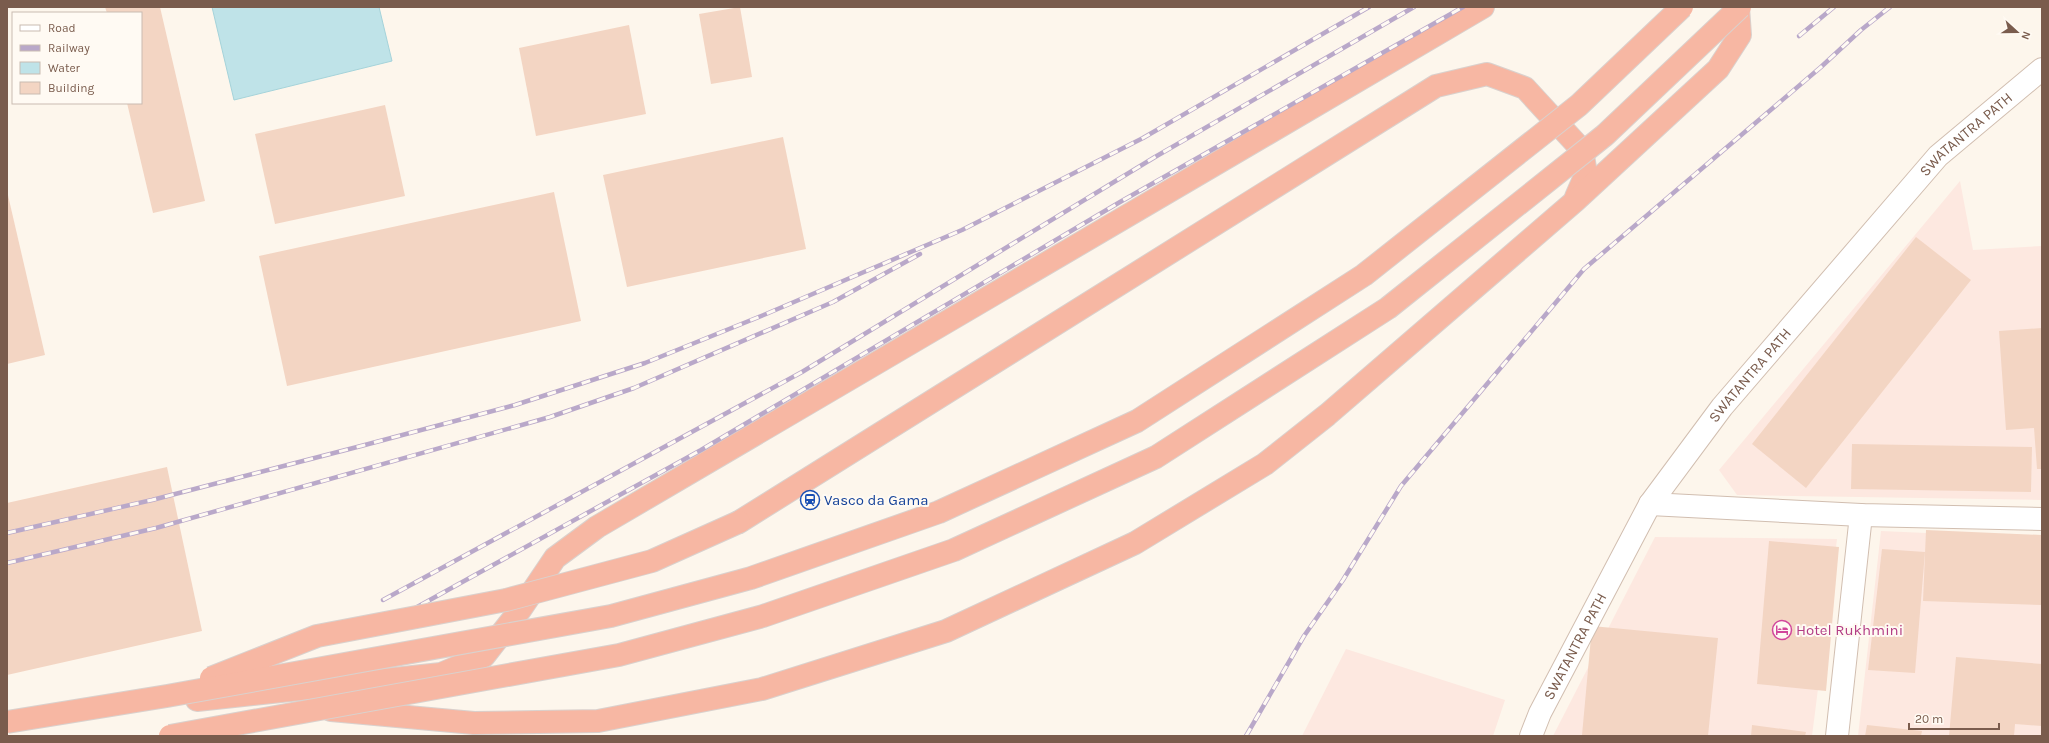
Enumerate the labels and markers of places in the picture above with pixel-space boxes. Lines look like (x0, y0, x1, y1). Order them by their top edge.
station icon: Vasco da Gama (799, 489, 821, 511)
place label: Vasco da Gama (824, 491, 929, 509)
hotel icon: Hotel Rukhmini (1771, 619, 1793, 641)
place label: Hotel Rukhmini (1796, 621, 1903, 639)

